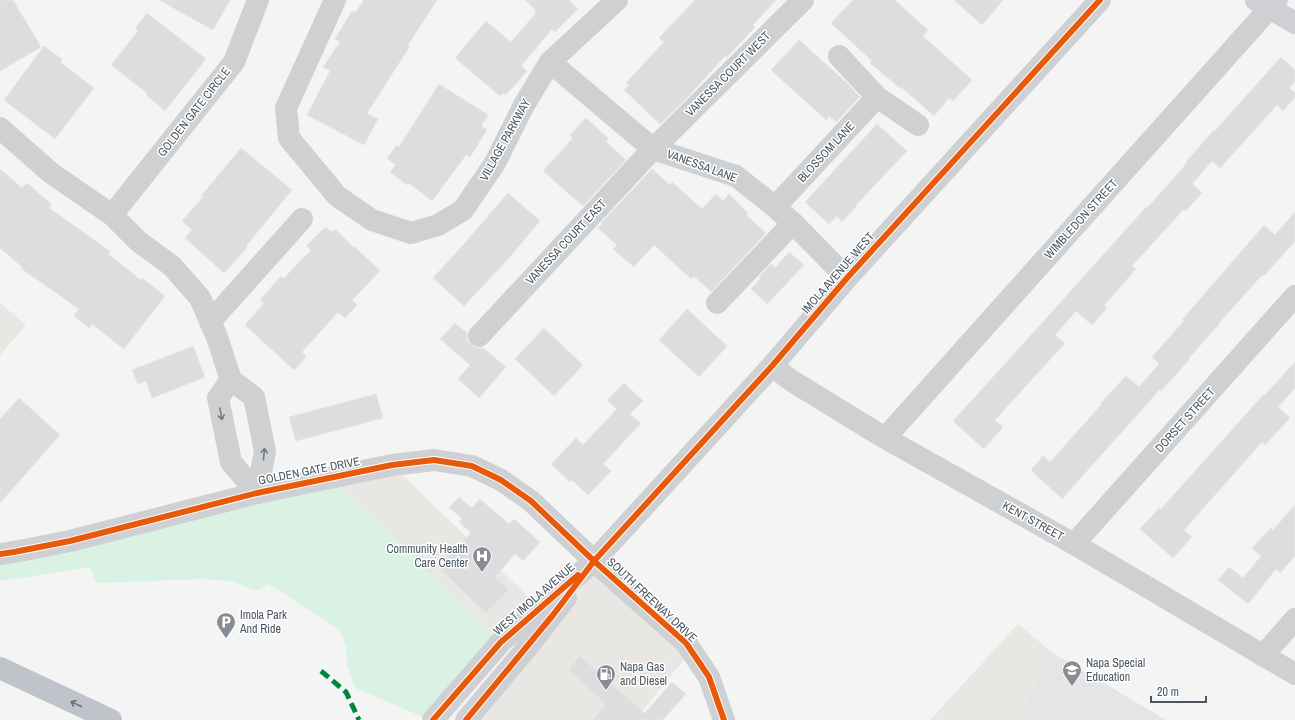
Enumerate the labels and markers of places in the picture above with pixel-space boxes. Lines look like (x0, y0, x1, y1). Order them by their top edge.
place label: Community Health Care Center (387, 541, 469, 571)
hospital icon: Community Health Care Center (471, 545, 493, 573)
place label: Imola Park And Ride (239, 607, 287, 637)
parking icon: Imola Park And Ride (215, 611, 237, 639)
place label: Napa Special Education (1086, 655, 1145, 685)
place label: Napa Gas and Diesel (620, 659, 667, 689)
school or university icon: Napa Special Education (1061, 659, 1083, 687)
fuel station icon: Napa Gas and Diesel (595, 663, 617, 691)

